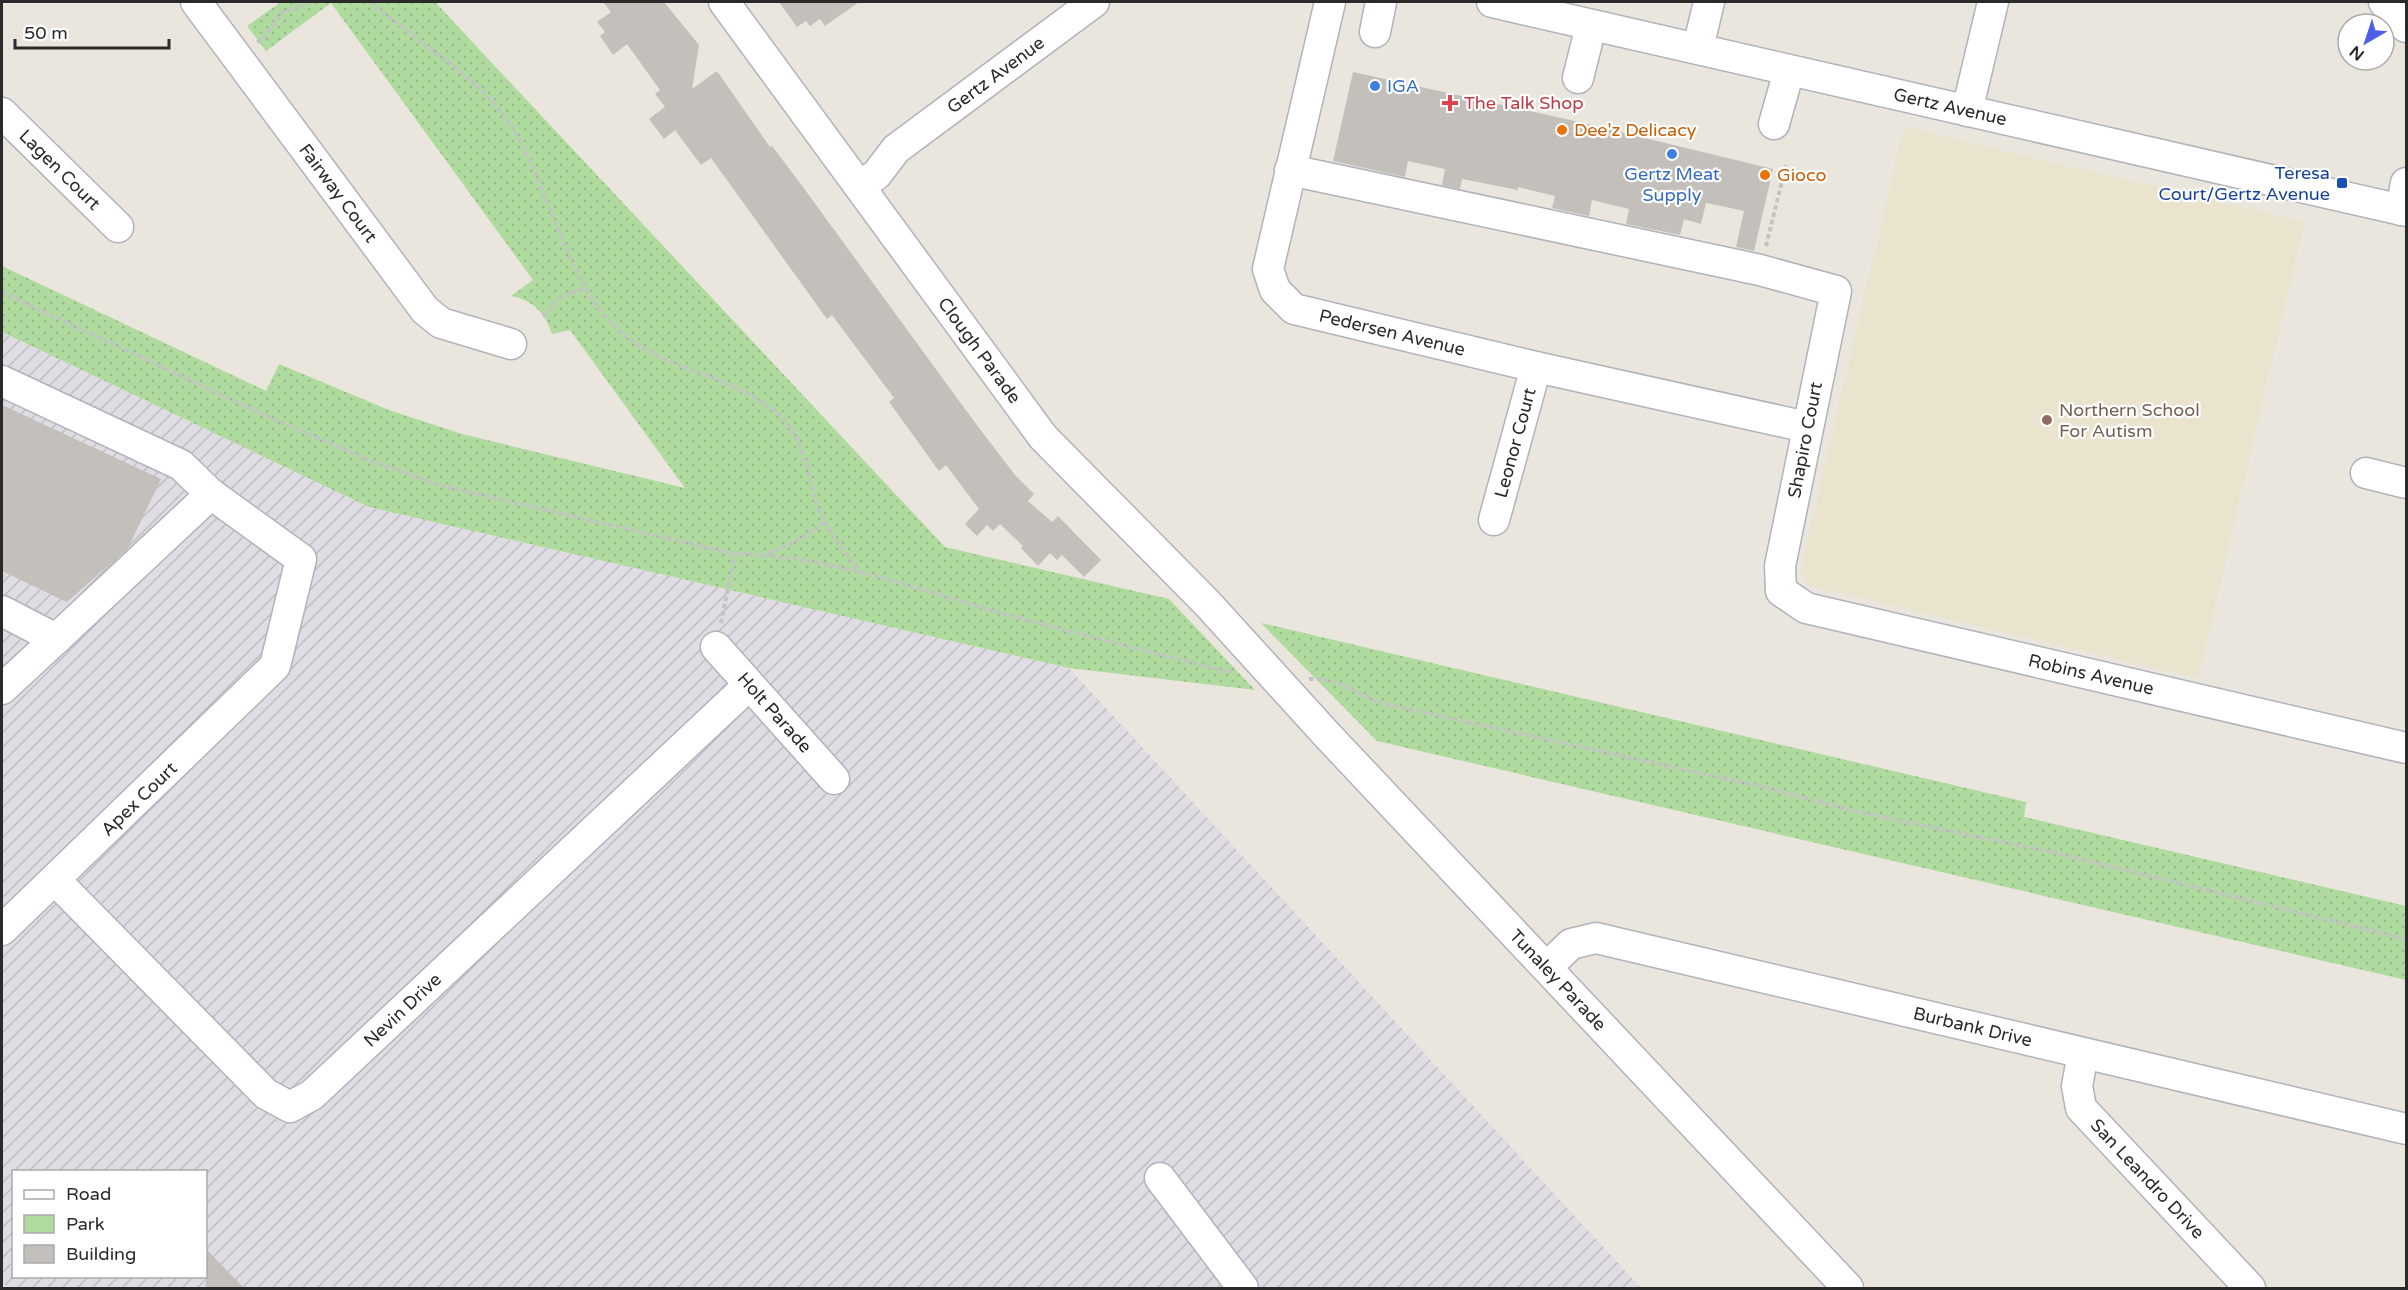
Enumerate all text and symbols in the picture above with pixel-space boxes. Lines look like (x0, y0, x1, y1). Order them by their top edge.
scale bar (15, 12, 170, 50)
north arrow (2336, 12, 2396, 72)
text: 50 m (24, 22, 68, 44)
street label: Gertz Avenue (943, 32, 1049, 118)
text: N (2346, 41, 2368, 65)
place label: IGA (1387, 75, 1419, 97)
marker: IGA (1368, 79, 1382, 93)
street label: Gertz Avenue (1891, 83, 2009, 130)
place label: The Talk Shop (1464, 92, 1584, 114)
marker: The Talk Shop (1441, 94, 1459, 112)
place label: Dee'z Delicacy (1574, 119, 1697, 141)
marker: Dee'z Delicacy (1555, 123, 1569, 137)
street label: Lagen Court (14, 125, 105, 215)
street label: Fairway Court (294, 139, 382, 247)
marker: Gertz Meat Supply (1665, 147, 1679, 161)
place label: Teresa Court/Gertz Avenue (2158, 162, 2330, 205)
place label: Gertz Meat Supply (1624, 163, 1720, 206)
place label: Gioco (1777, 164, 1827, 186)
marker: Gioco (1758, 168, 1772, 182)
marker: Teresa Court/Gertz Avenue (2335, 176, 2349, 190)
street label: Clough Parade (933, 293, 1026, 408)
street label: Pedersen Avenue (1317, 304, 1467, 361)
street label: Shapiro Court (1783, 380, 1827, 500)
street label: Leonor Court (1490, 385, 1541, 500)
place label: Northern School For Autism (2059, 399, 2200, 442)
marker: Northern School For Autism (2040, 413, 2054, 427)
street label: Robins Avenue (2026, 649, 2156, 700)
street label: Holt Parade (733, 668, 816, 757)
street label: Apex Court (96, 757, 182, 841)
street label: Tunaley Parade (1505, 925, 1611, 1035)
street label: Nevin Drive (359, 968, 446, 1052)
street label: Burbank Drive (1911, 1002, 2034, 1051)
street label: San Leandro Drive (2086, 1114, 2209, 1243)
legend (12, 1170, 207, 1278)
text: Road (66, 1183, 111, 1205)
text: Park (66, 1213, 105, 1235)
text: Building (66, 1243, 136, 1265)

